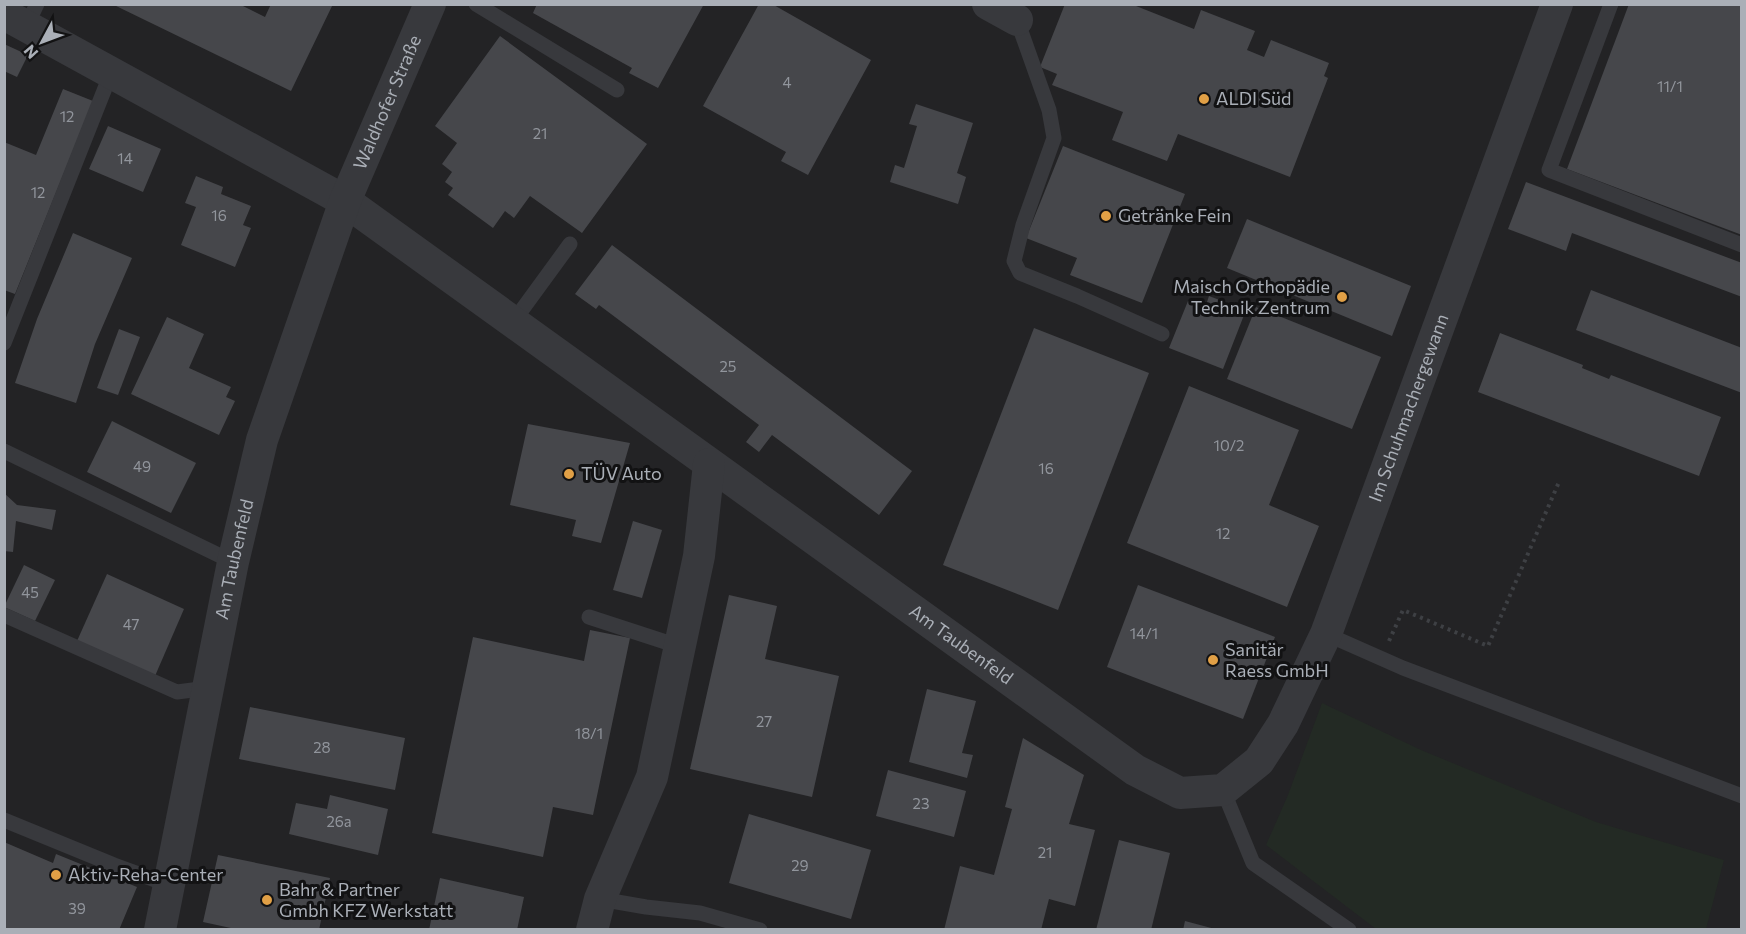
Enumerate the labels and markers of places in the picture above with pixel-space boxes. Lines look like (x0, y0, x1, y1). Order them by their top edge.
place label: ALDI Süd (1216, 87, 1291, 109)
marker: ALDI Süd (1197, 92, 1211, 106)
place label: Getränke Fein (1118, 204, 1231, 226)
marker: Getränke Fein (1099, 209, 1113, 223)
place label: Maisch Orthopädie Technik Zentrum (1173, 275, 1330, 318)
marker: Maisch Orthopädie Technik Zentrum (1335, 290, 1349, 304)
place label: TÜV Auto (581, 462, 662, 484)
marker: TÜV Auto (562, 467, 576, 481)
place label: Sanitär Raess GmbH (1225, 638, 1329, 681)
marker: Sanitär Raess GmbH (1206, 653, 1220, 667)
place label: Aktiv-Reha-Center (68, 863, 223, 885)
marker: Aktiv-Reha-Center (49, 868, 63, 882)
place label: Bahr & Partner Gmbh KFZ Werkstatt (279, 878, 453, 921)
marker: Bahr & Partner Gmbh KFZ Werkstatt (260, 893, 274, 907)

